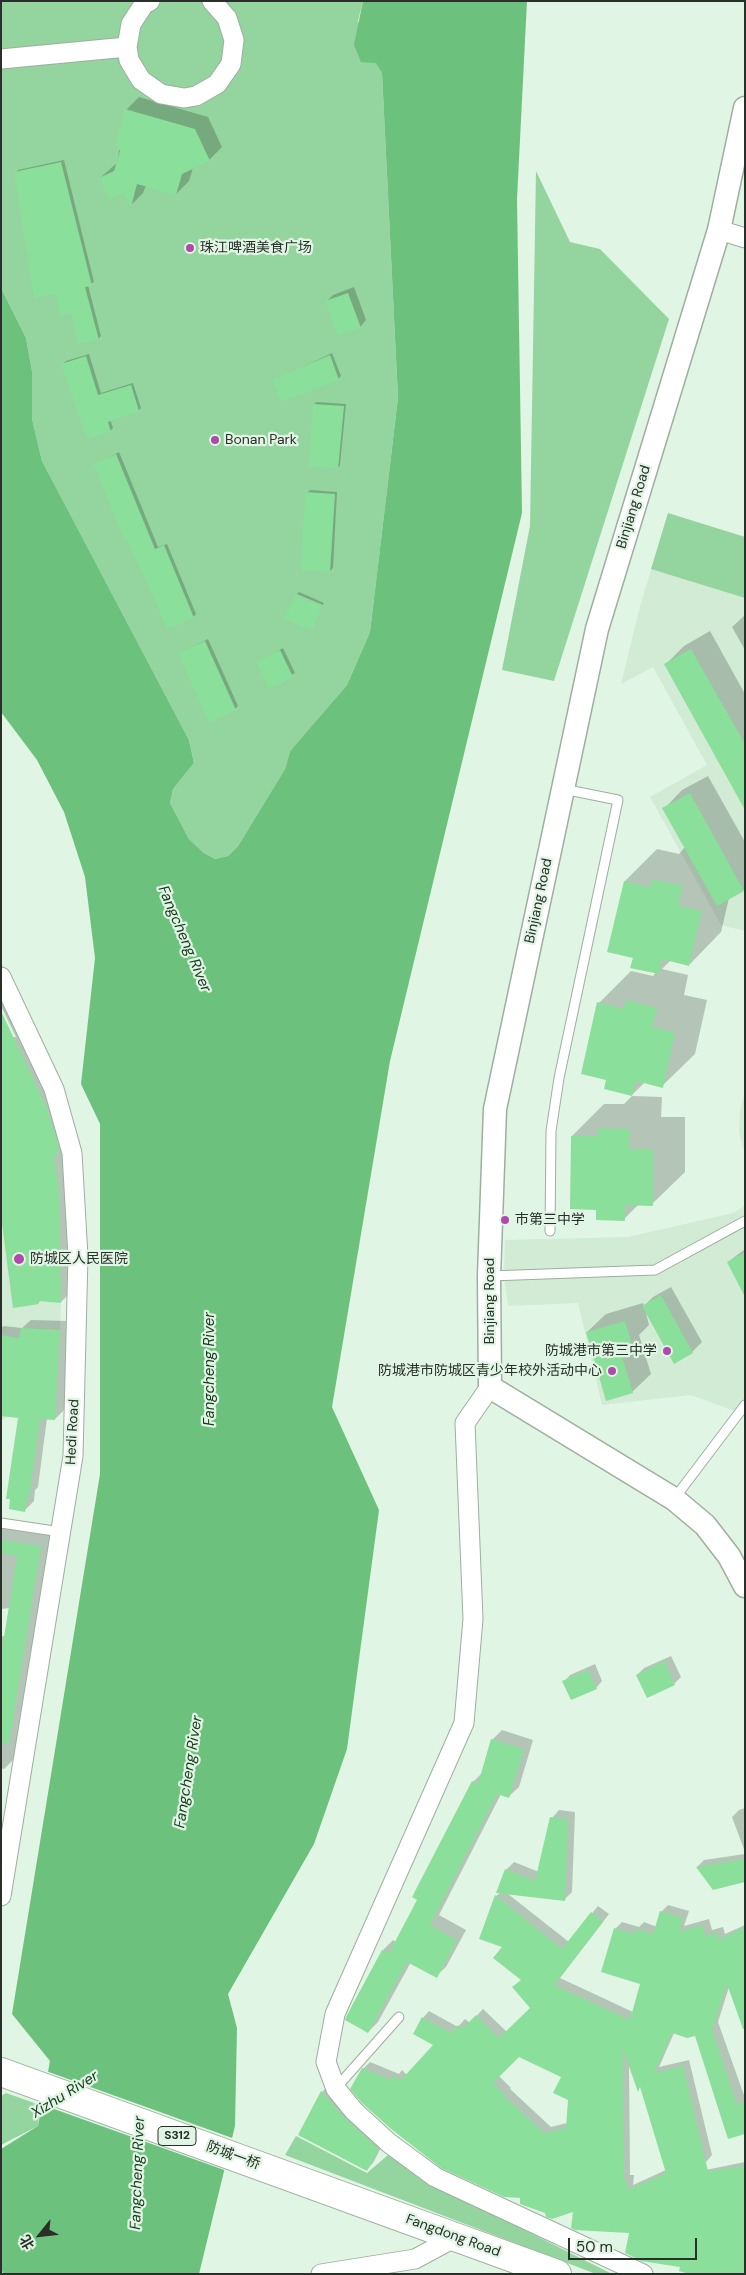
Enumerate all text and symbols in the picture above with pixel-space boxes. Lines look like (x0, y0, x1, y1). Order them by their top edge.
place label: 珠江啤酒美食广场 (200, 240, 312, 256)
marker: 珠江啤酒美食广场 (184, 242, 196, 254)
place label: Bonan Park (225, 432, 297, 448)
marker: Bonan Park (209, 434, 221, 446)
street label: Binjiang Road (613, 463, 655, 551)
street label: Binjiang Road (522, 857, 556, 945)
water label: Fangcheng River (153, 883, 215, 995)
place label: 巿第三中学 (515, 1212, 585, 1228)
marker: 巿第三中学 (499, 1214, 511, 1226)
place label: 防城区人民医院 (30, 1251, 128, 1267)
marker: 防城区人民医院 (12, 1252, 26, 1266)
street label: Binjiang Road (482, 1258, 498, 1344)
water label: Fangcheng River (201, 1312, 219, 1426)
place label: 防城港市第三中学 (545, 1343, 657, 1359)
marker: 防城港市第三中学 (661, 1345, 673, 1357)
place label: 防城港市防城区青少年校外活动中心 (378, 1363, 602, 1379)
marker: 防城港市防城区青少年校外活动中心 (606, 1365, 618, 1377)
street label: Hedi Road (63, 1399, 83, 1465)
water label: Fangcheng River (171, 1714, 207, 1830)
water label: Xizhu River (28, 2067, 102, 2123)
water label: Fangcheng River (127, 2116, 149, 2230)
road number: S312 (158, 2126, 196, 2146)
street label: 防城一桥 (204, 2139, 262, 2173)
north arrow (15, 2210, 65, 2260)
street label: Fangdong Road (403, 2211, 503, 2261)
scale bar (571, 2228, 700, 2260)
text: 北 (16, 2232, 38, 2253)
text: 50 m (576, 2237, 613, 2257)

